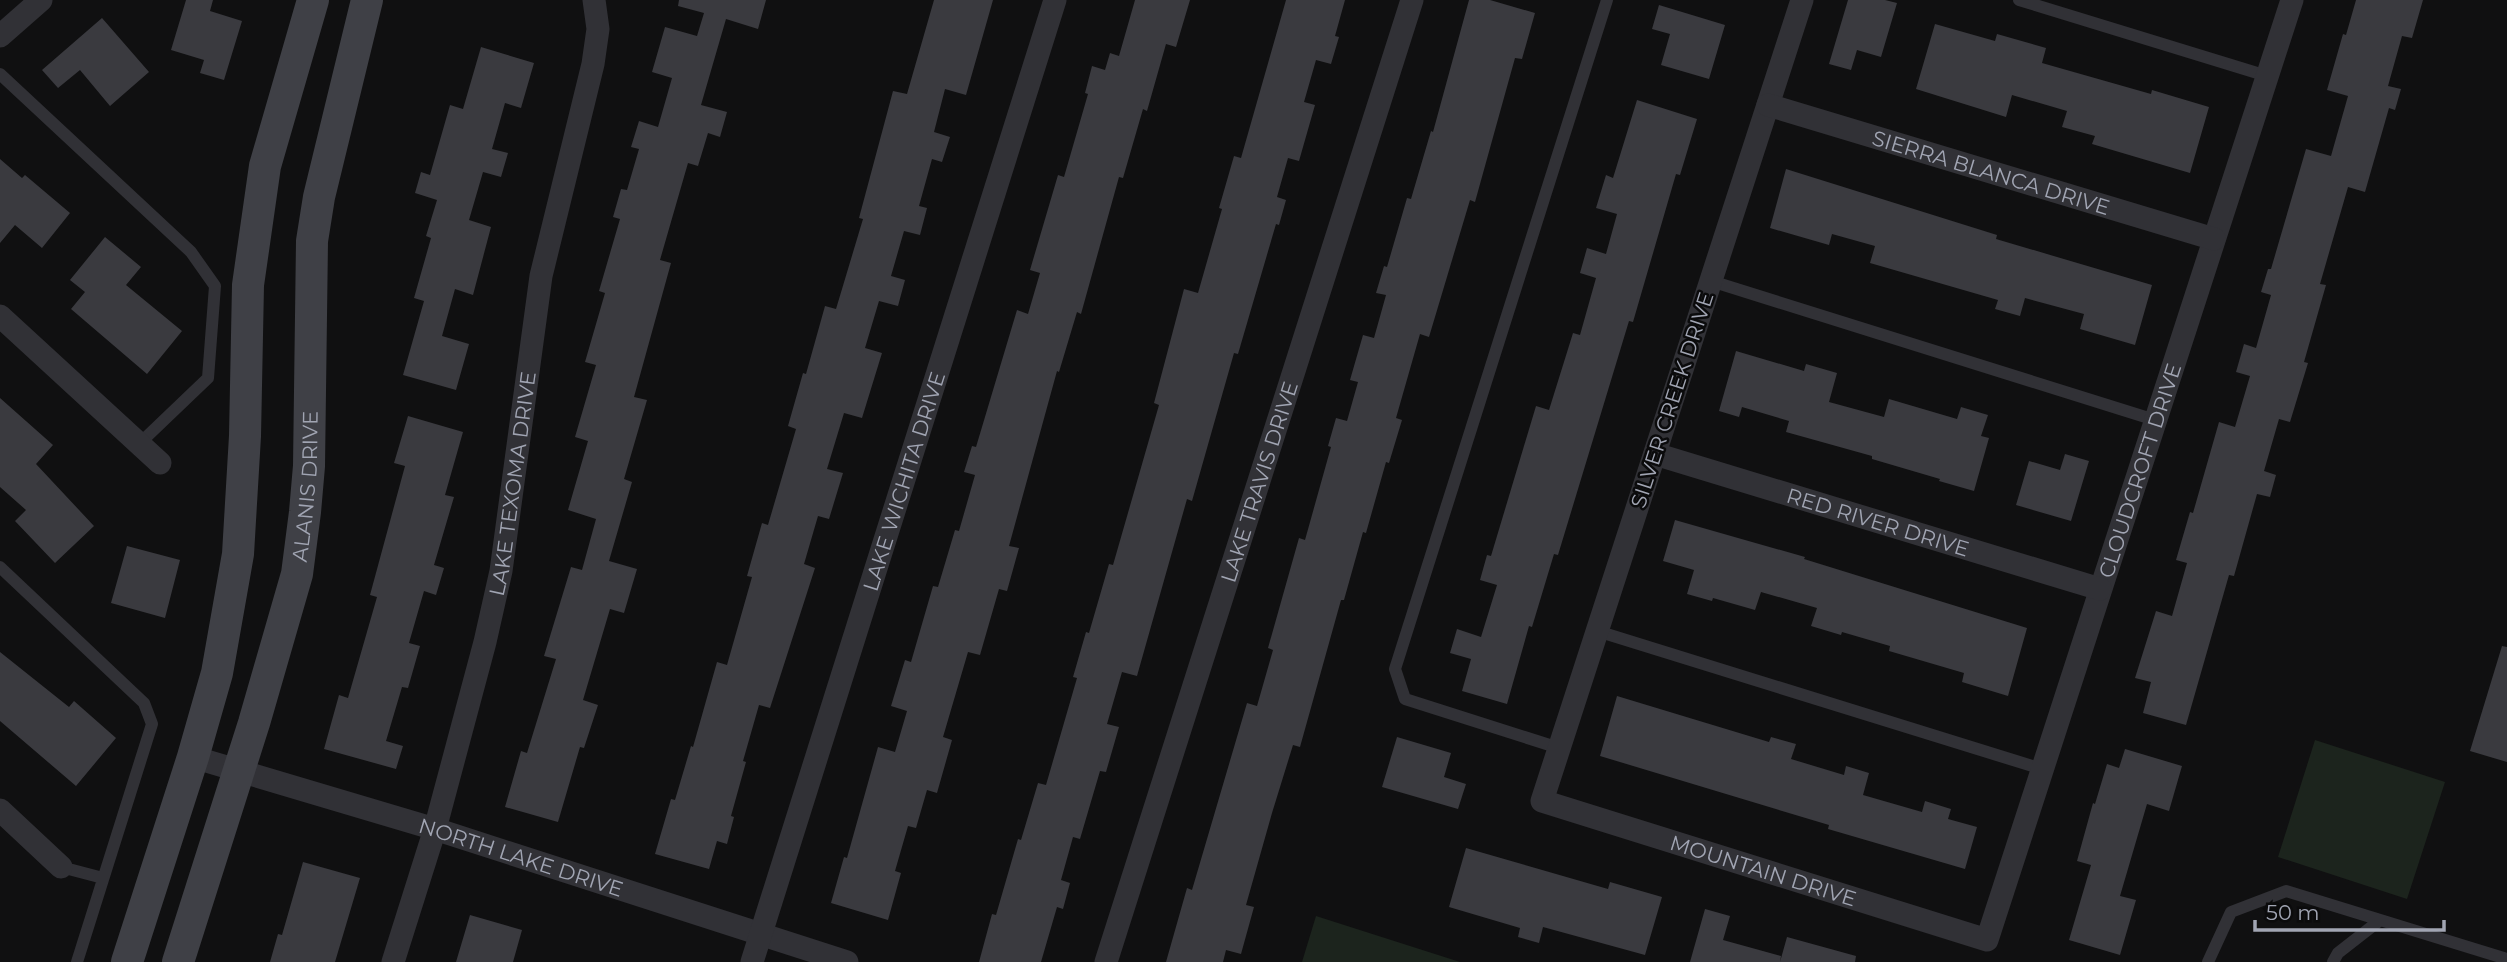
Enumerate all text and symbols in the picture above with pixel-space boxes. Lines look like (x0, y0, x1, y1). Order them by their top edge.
street label: SIERRA BLANCA DRIVE (1869, 125, 2113, 220)
street label: SILVER CREEK DRIVE (1625, 289, 1719, 511)
street label: CLOUDCROFT DRIVE (2093, 360, 2186, 581)
street label: LAKE WICHITA DRIVE (857, 369, 950, 594)
street label: LAKE TEXOMA DRIVE (483, 370, 540, 598)
street label: LAKE TRAVIS DRIVE (1215, 378, 1302, 585)
street label: ALANIS DRIVE (286, 411, 322, 563)
street label: RED RIVER DRIVE (1784, 482, 1972, 561)
street label: NORTH LAKE DRIVE (416, 812, 626, 901)
street label: MOUNTAIN DRIVE (1667, 829, 1859, 911)
scale bar (2255, 888, 2444, 932)
text: 50 m (2266, 900, 2320, 925)

